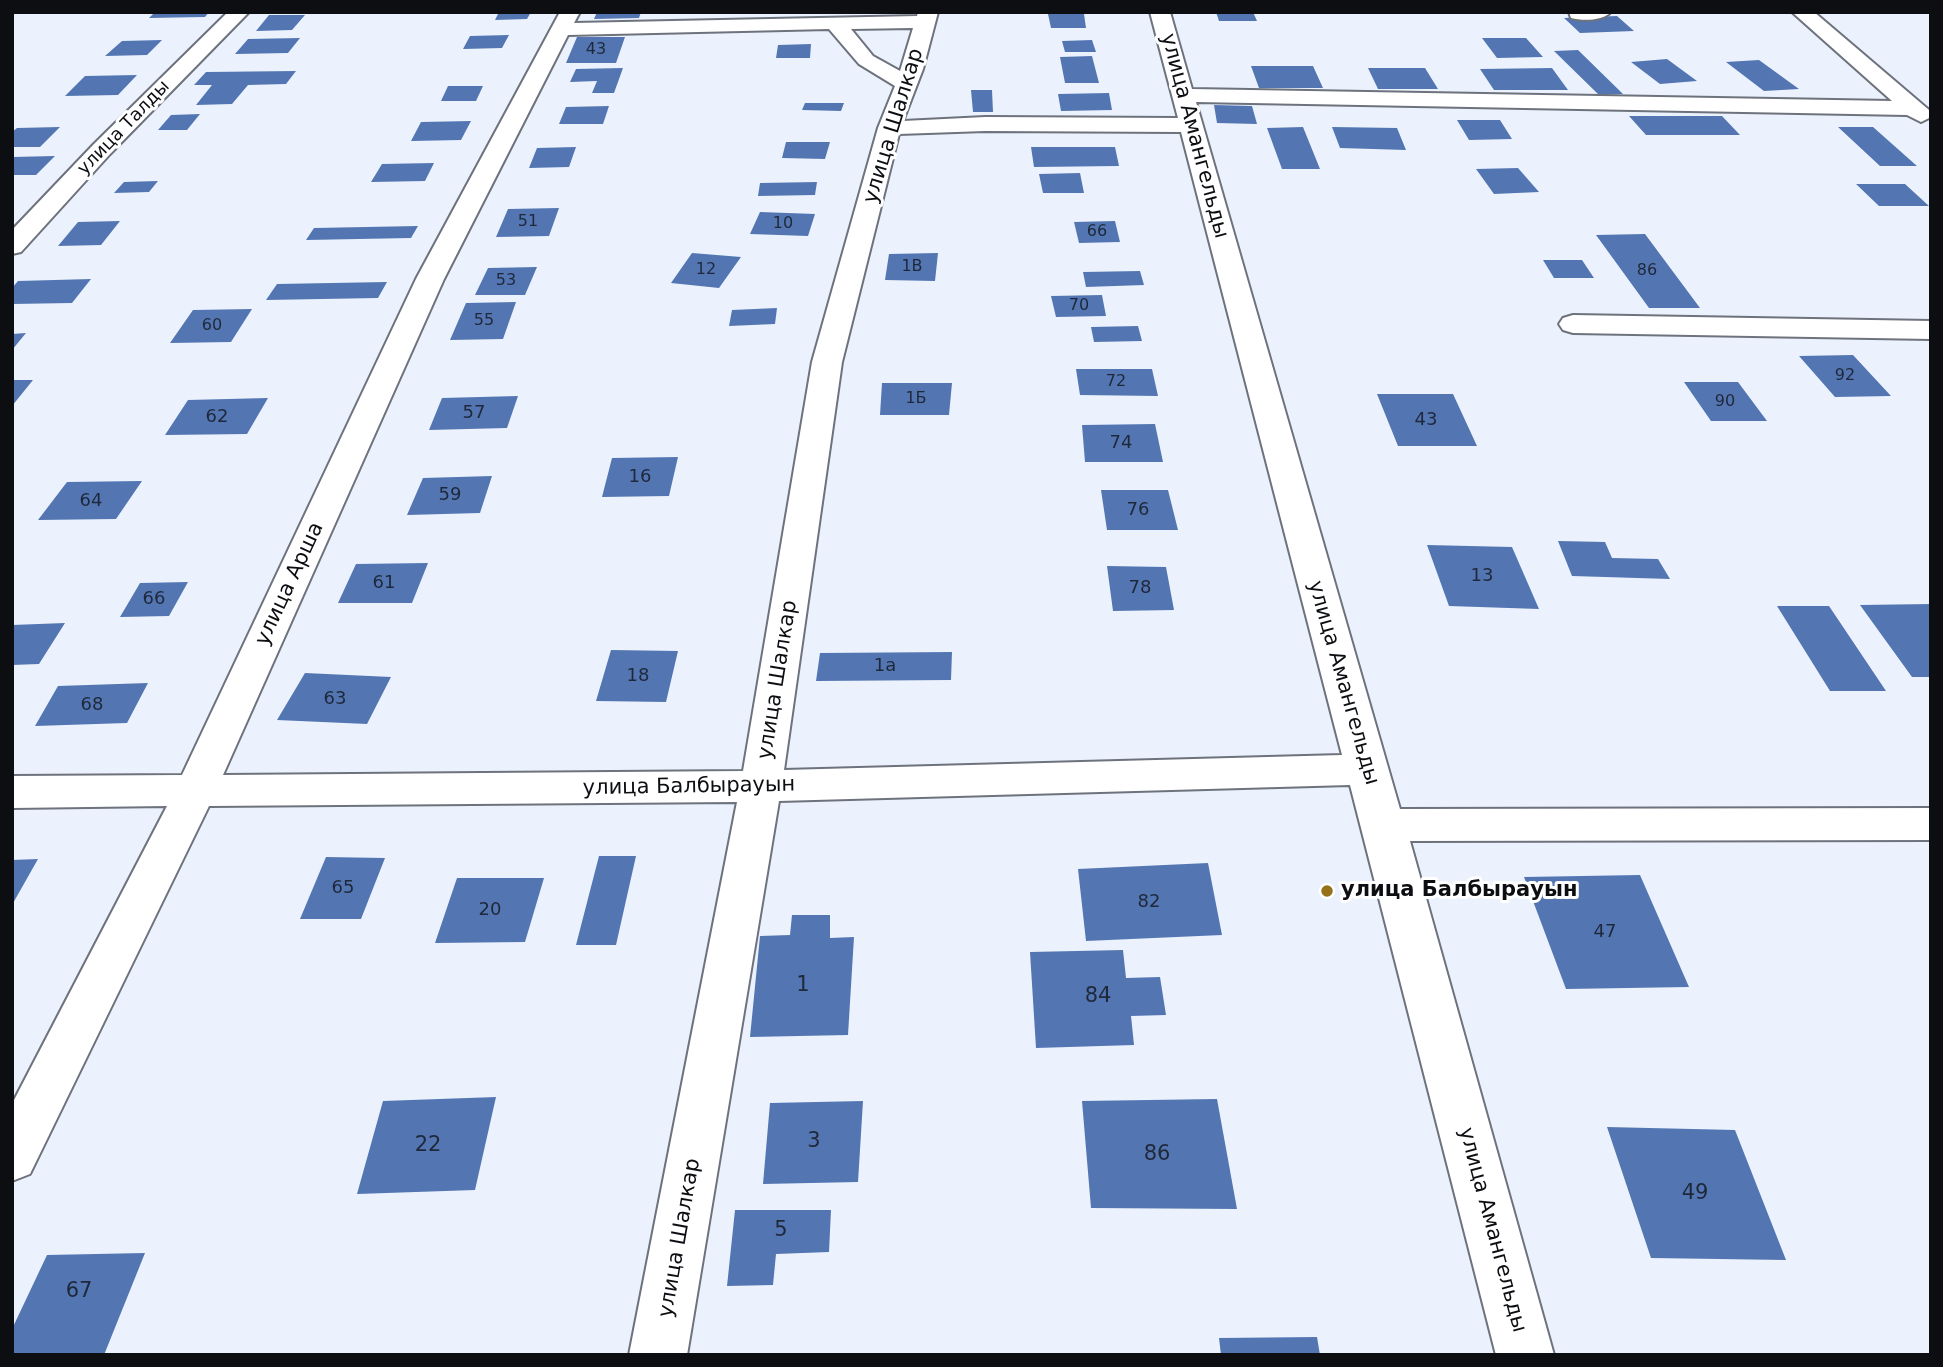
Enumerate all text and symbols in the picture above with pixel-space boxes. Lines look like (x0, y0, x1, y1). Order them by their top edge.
street label: улица Амангельды (1155, 31, 1233, 241)
house number: 43 (586, 40, 606, 60)
street label: улица Шалкар (858, 45, 930, 207)
street label: улица Талды (73, 76, 175, 180)
house number: 51 (518, 212, 538, 232)
house number: 10 (773, 214, 793, 234)
house number: 66 (1087, 222, 1107, 242)
house number: 1В (901, 257, 923, 277)
house number: 12 (696, 260, 716, 280)
house number: 86 (1637, 261, 1657, 281)
house number: 53 (496, 271, 516, 291)
house number: 70 (1069, 296, 1089, 316)
house number: 55 (474, 311, 494, 331)
house number: 60 (202, 316, 222, 336)
house number: 92 (1835, 366, 1855, 386)
house number: 72 (1106, 372, 1126, 392)
house number: 1Б (905, 389, 927, 409)
house number: 90 (1715, 392, 1735, 412)
house number: 57 (463, 402, 485, 424)
house number: 62 (206, 406, 228, 428)
house number: 43 (1415, 409, 1437, 431)
house number: 74 (1110, 432, 1132, 454)
house number: 16 (629, 466, 651, 488)
house number: 59 (439, 484, 461, 506)
house number: 64 (80, 490, 102, 512)
house number: 76 (1127, 499, 1149, 521)
street label: улица Арша (250, 518, 330, 650)
house number: 13 (1471, 565, 1493, 587)
house number: 61 (373, 572, 395, 594)
house number: 78 (1129, 577, 1151, 599)
street label: улица Амангельды (1302, 578, 1384, 788)
house number: 66 (143, 588, 165, 610)
street label: улица Шалкар (753, 599, 803, 761)
house number: 1а (874, 655, 896, 677)
house number: 18 (627, 665, 649, 687)
house number: 63 (324, 688, 346, 710)
house number: 68 (81, 694, 103, 716)
street label: улица Балбырауын (583, 773, 795, 801)
house number: 65 (332, 877, 354, 899)
place label: улица Балбырауын (1341, 878, 1577, 904)
marker: улица Балбырауын (1319, 883, 1335, 899)
house number: 82 (1138, 891, 1160, 913)
house number: 20 (479, 899, 501, 921)
house number: 47 (1594, 921, 1616, 943)
house number: 1 (796, 973, 810, 999)
house number: 84 (1085, 984, 1111, 1010)
street label: улица Амангельды (1453, 1125, 1531, 1335)
house number: 3 (807, 1129, 821, 1155)
house number: 22 (415, 1133, 441, 1159)
house number: 86 (1144, 1142, 1170, 1168)
street label: улица Шалкар (654, 1157, 706, 1319)
house number: 49 (1682, 1181, 1708, 1207)
house number: 5 (774, 1218, 788, 1244)
house number: 67 (66, 1279, 92, 1305)

